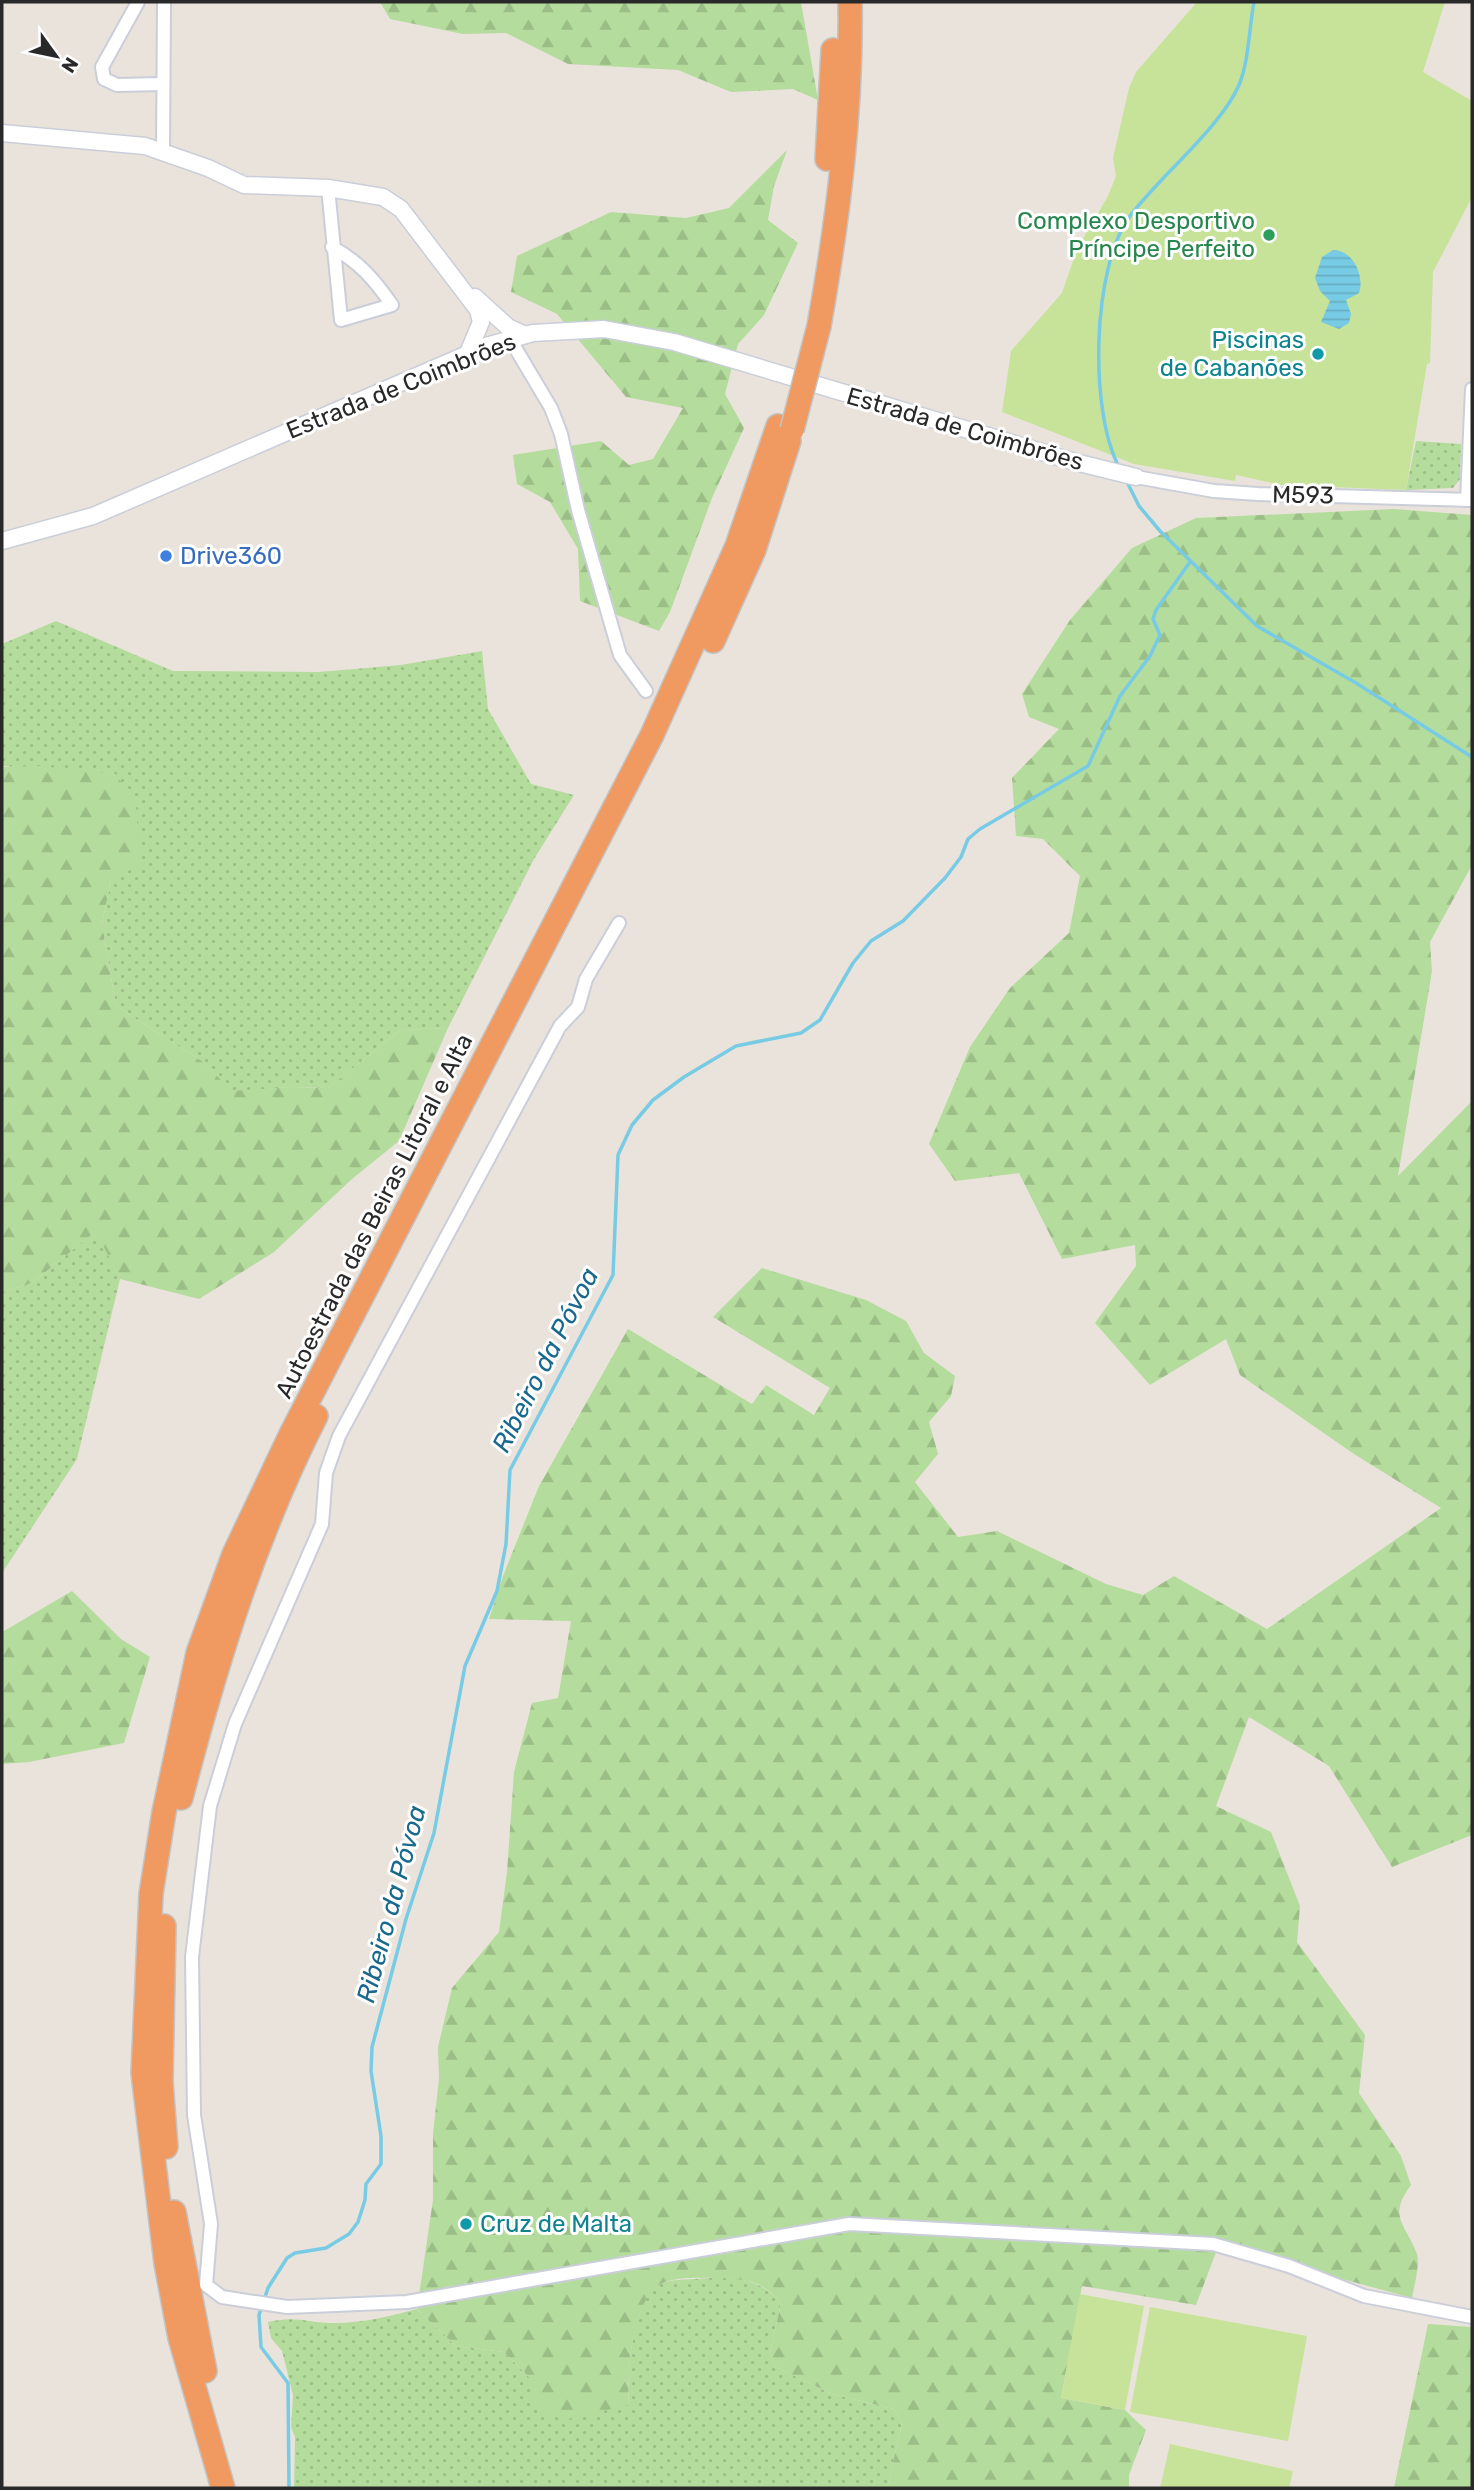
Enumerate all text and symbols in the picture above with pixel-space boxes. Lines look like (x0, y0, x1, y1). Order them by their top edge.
north arrow (21, 21, 91, 91)
text: N (56, 53, 83, 77)
place label: Complexo Desportivo Príncipe Perfeito (1017, 207, 1255, 263)
marker: Complexo Desportivo Príncipe Perfeito (1261, 227, 1277, 243)
place label: Piscinas de Cabanões (1160, 326, 1304, 382)
street label: Estrada de Coimbrões (282, 327, 520, 445)
marker: Piscinas de Cabanões (1310, 346, 1326, 362)
street label: Estrada de Coimbrões (843, 382, 1087, 476)
street label: M593 (1272, 480, 1334, 510)
place label: Drive360 (180, 542, 282, 570)
marker: Drive360 (158, 548, 174, 564)
street label: Autoestrada das Beiras Litoral e Alta (270, 1029, 478, 1403)
water label: Ribeiro da Póvoa (486, 1263, 605, 1458)
water label: Ribeiro da Póvoa (350, 1802, 433, 2006)
place label: Cruz de Malta (480, 2210, 632, 2238)
marker: Cruz de Malta (458, 2216, 474, 2232)

